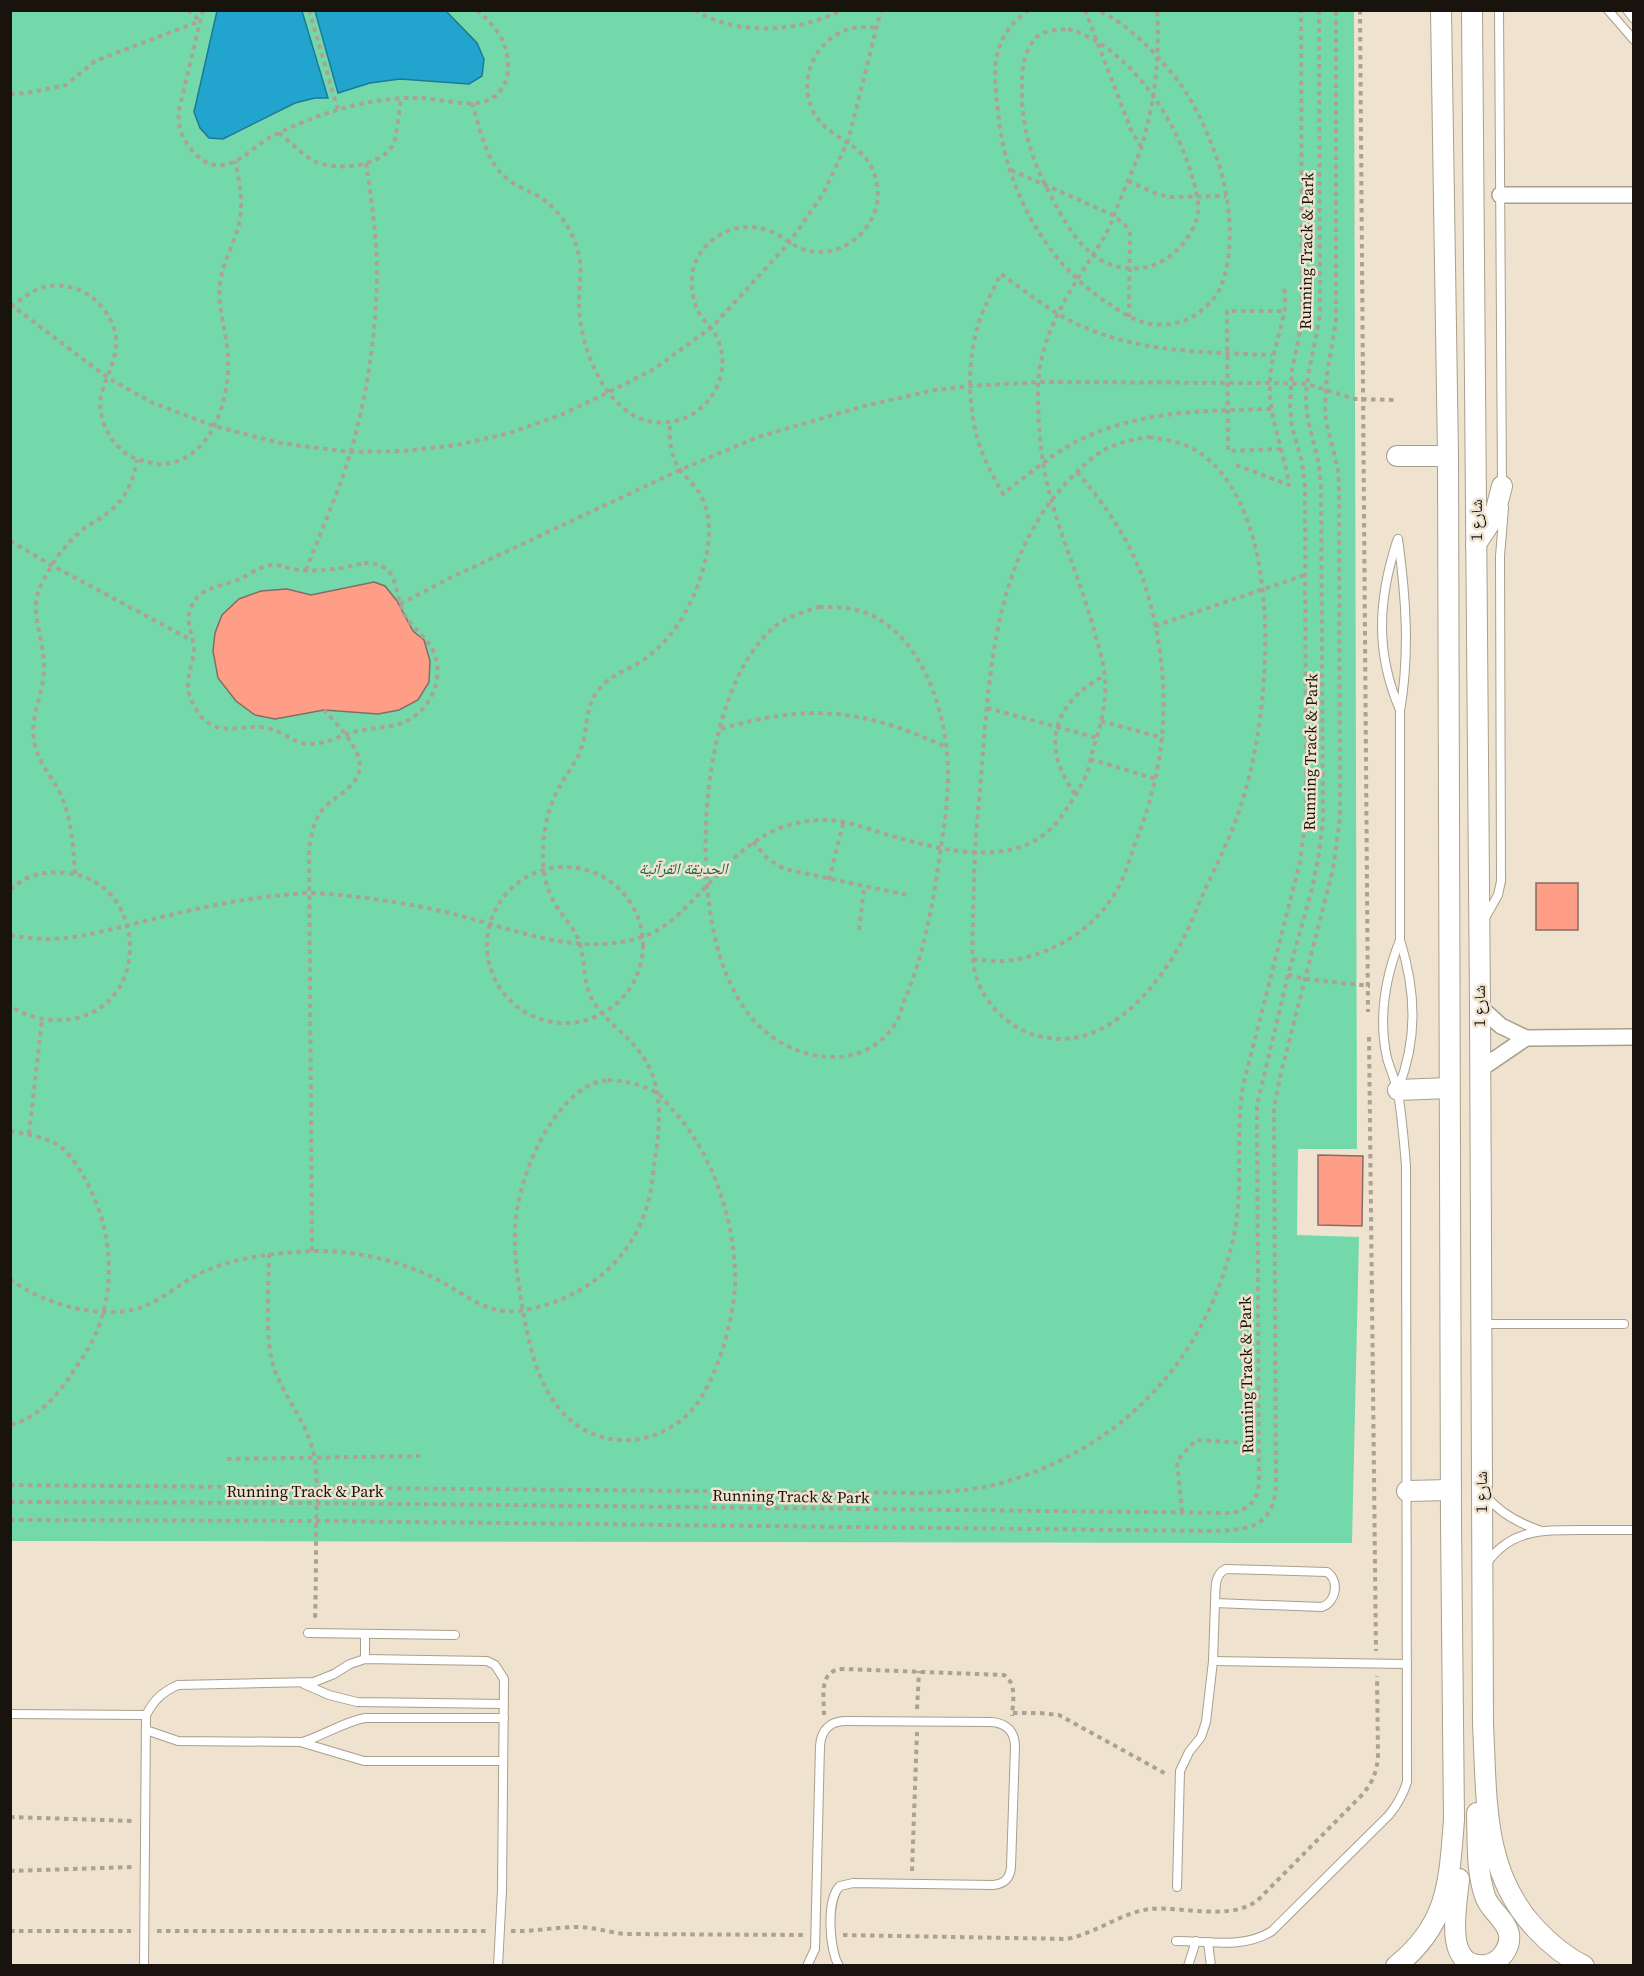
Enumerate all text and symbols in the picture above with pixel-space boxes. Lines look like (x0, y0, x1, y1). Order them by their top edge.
street label: Running Track & Park (1294, 172, 1318, 330)
street label: شارع 1 (1465, 499, 1487, 541)
street label: Running Track & Park (1298, 673, 1322, 831)
park label: الحديقة القرآنية (638, 857, 730, 879)
street label: شارع 1 (1468, 985, 1490, 1027)
street label: Running Track & Park (1234, 1296, 1258, 1454)
street label: شارع 1 (1470, 1471, 1492, 1513)
street label: Running Track & Park (226, 1480, 384, 1502)
street label: Running Track & Park (712, 1484, 870, 1508)

